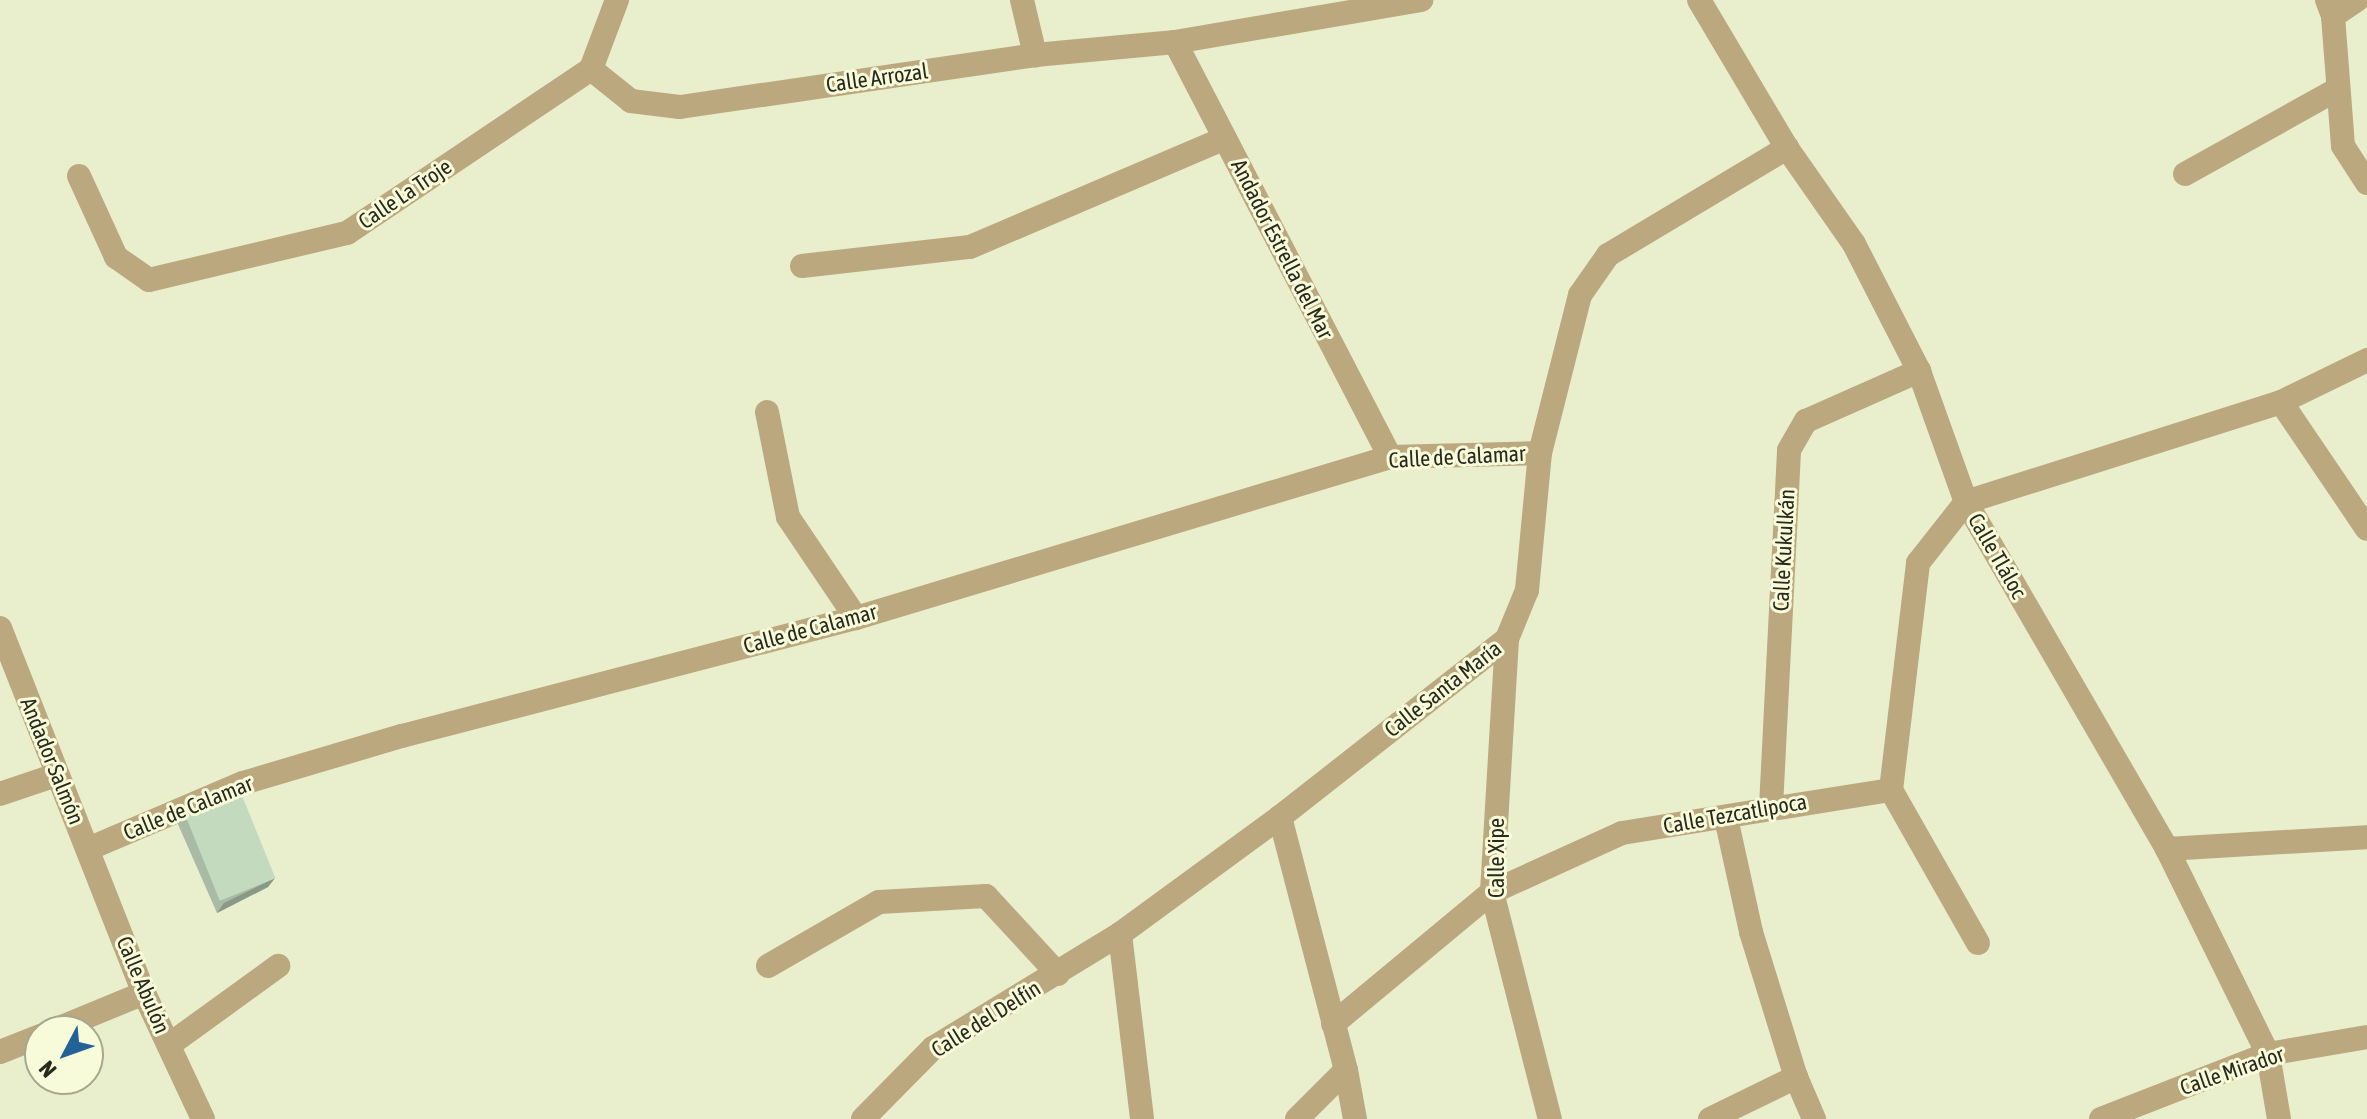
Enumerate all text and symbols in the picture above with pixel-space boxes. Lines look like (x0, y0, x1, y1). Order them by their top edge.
street label: Calle Arrozal (824, 58, 930, 98)
street label: Calle La Troje (353, 153, 457, 235)
street label: Andador Estrella del Mar (1225, 155, 1339, 343)
street label: Calle de Calamar (1388, 440, 1526, 474)
street label: Calle Kukulkán (1768, 488, 1800, 612)
street label: Calle Tláloc (1962, 509, 2032, 603)
street label: Calle de Calamar (741, 599, 879, 659)
street label: Calle Santa María (1379, 635, 1507, 743)
street label: Andador Salmón (15, 694, 89, 828)
street label: Calle de Calamar (120, 770, 256, 846)
street label: Calle Tezcatlipoca (1661, 788, 1809, 840)
street label: Calle Xipe (1484, 818, 1510, 898)
street label: Calle Abulón (111, 932, 175, 1038)
street label: Calle del Delfín (927, 975, 1045, 1063)
north arrow (24, 1015, 104, 1095)
street label: Calle Mirador (2177, 1041, 2287, 1101)
text: N (33, 1056, 61, 1083)

